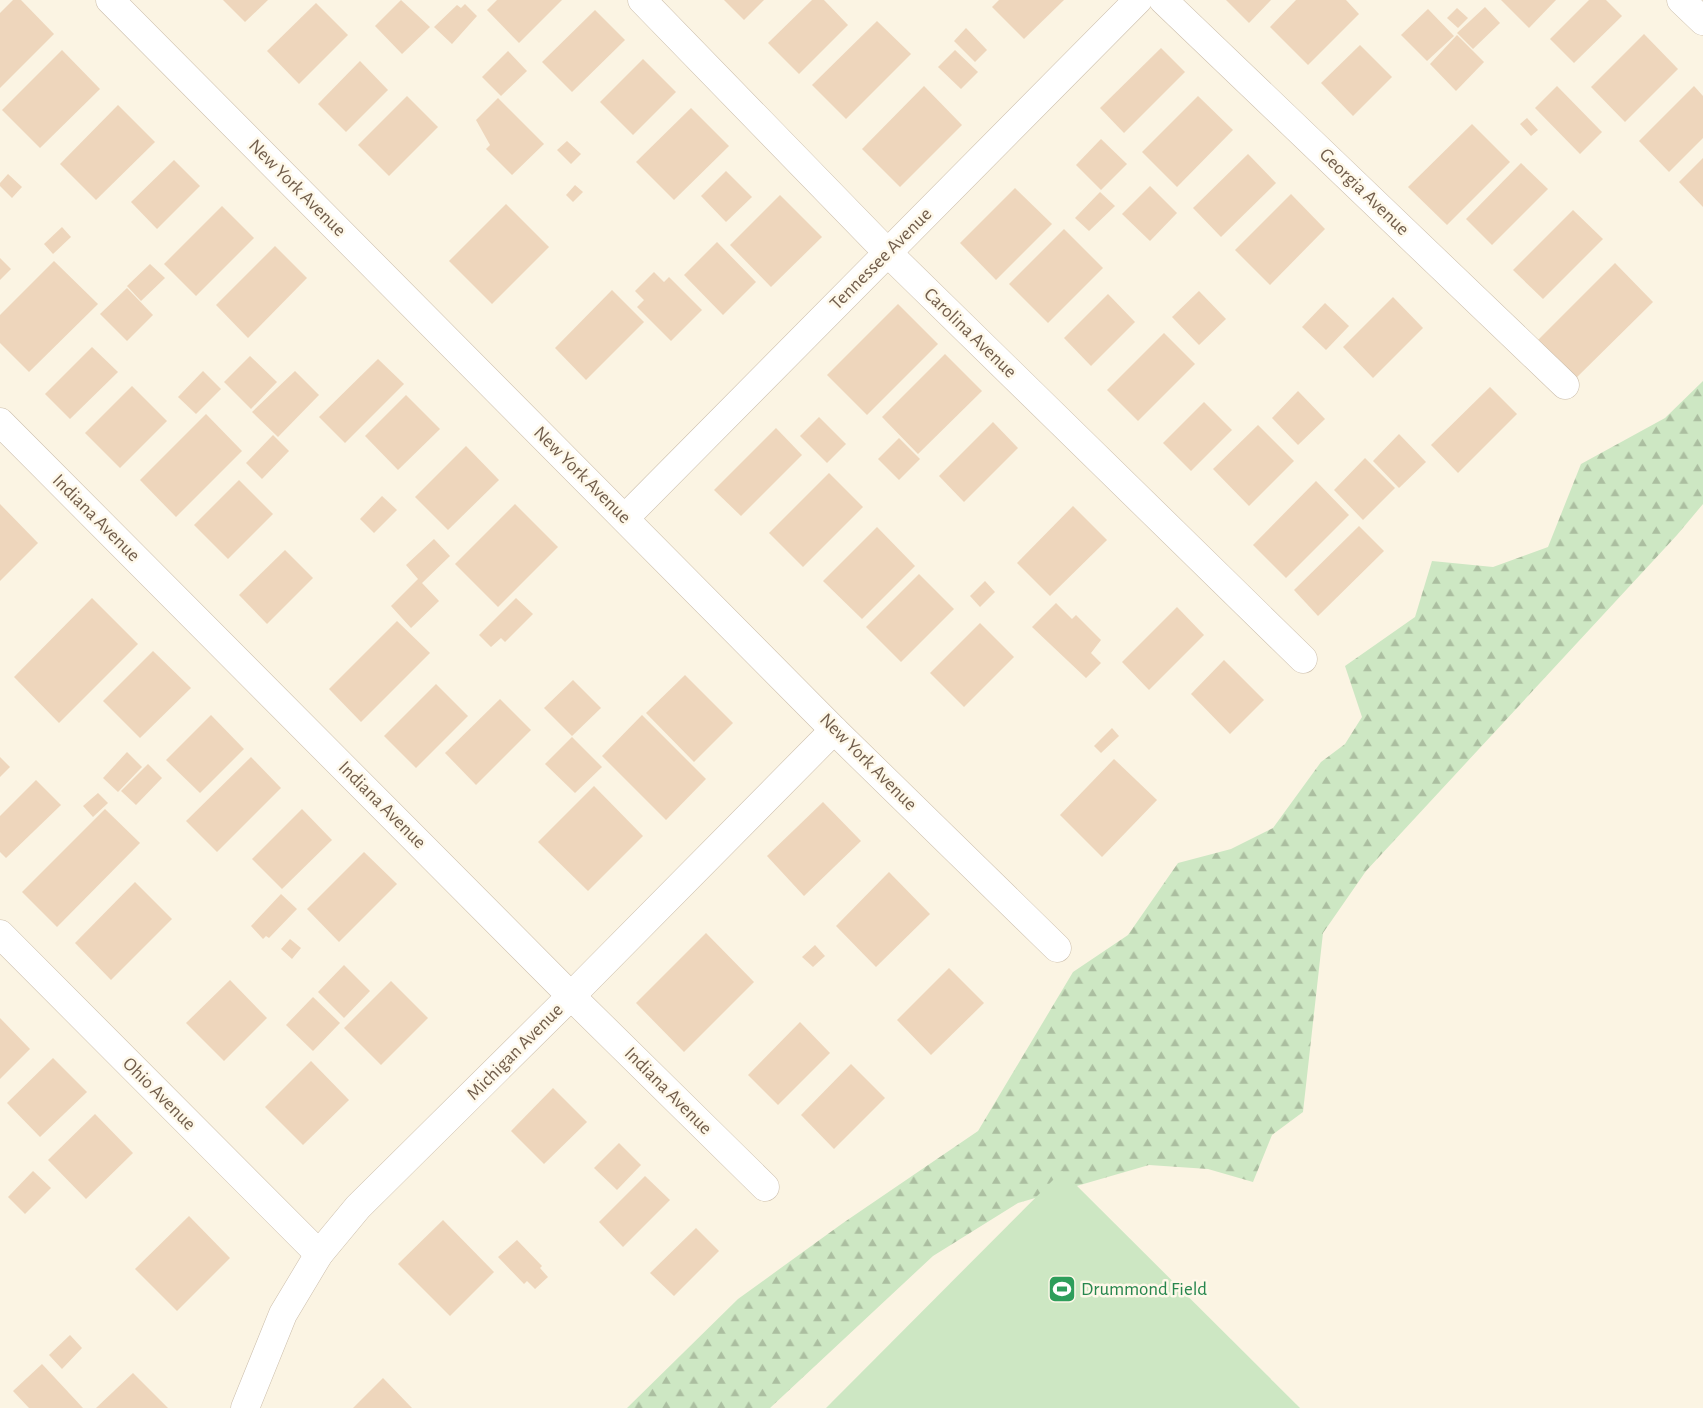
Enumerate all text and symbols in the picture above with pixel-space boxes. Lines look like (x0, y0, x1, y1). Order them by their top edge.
street label: New York Avenue (245, 136, 349, 240)
street label: Georgia Avenue (1316, 145, 1412, 239)
street label: Tennessee Avenue (827, 205, 935, 313)
street label: Carolina Avenue (920, 284, 1020, 382)
street label: New York Avenue (530, 423, 634, 527)
street label: Indiana Avenue (49, 471, 143, 565)
street label: New York Avenue (816, 710, 920, 814)
street label: Indiana Avenue (335, 758, 429, 852)
street label: Michigan Avenue (463, 1000, 567, 1104)
street label: Indiana Avenue (621, 1044, 715, 1138)
street label: Ohio Avenue (119, 1054, 199, 1134)
sports icon: Drummond Field (1047, 1274, 1077, 1304)
place label: Drummond Field (1081, 1280, 1207, 1299)

